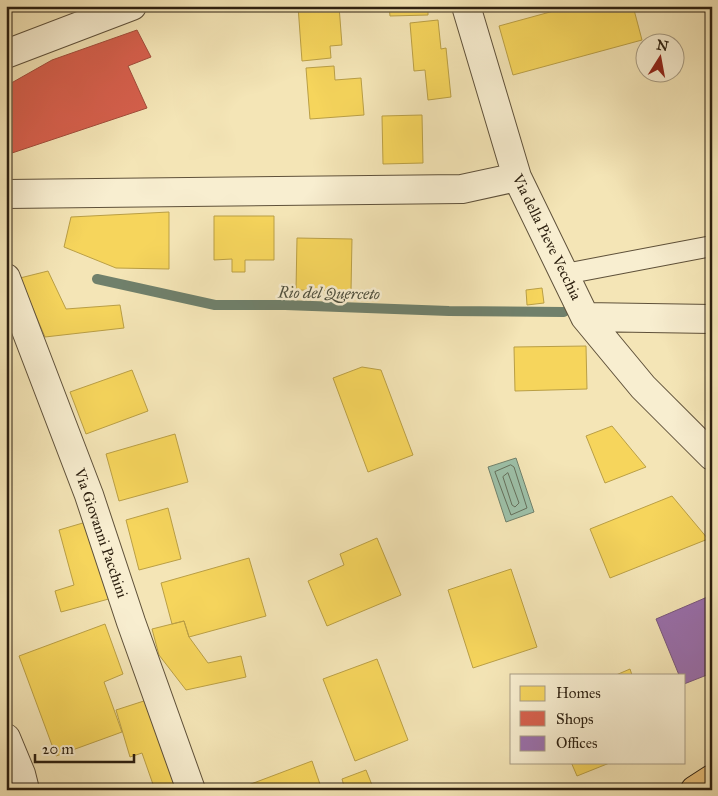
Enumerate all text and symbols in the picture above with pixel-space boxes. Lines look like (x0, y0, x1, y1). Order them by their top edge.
north arrow (636, 32, 686, 82)
text: N (655, 36, 670, 55)
street label: Via della Pieve Vecchia (508, 170, 586, 304)
water label: Rio del Querceto (277, 283, 380, 303)
street label: Via Giovanni Pacchini (70, 465, 132, 600)
legend (510, 674, 686, 764)
text: Homes (556, 684, 601, 702)
text: Shops (556, 710, 594, 728)
scale bar (35, 731, 134, 763)
text: Offices (556, 734, 597, 752)
text: 20 m (42, 740, 74, 758)

